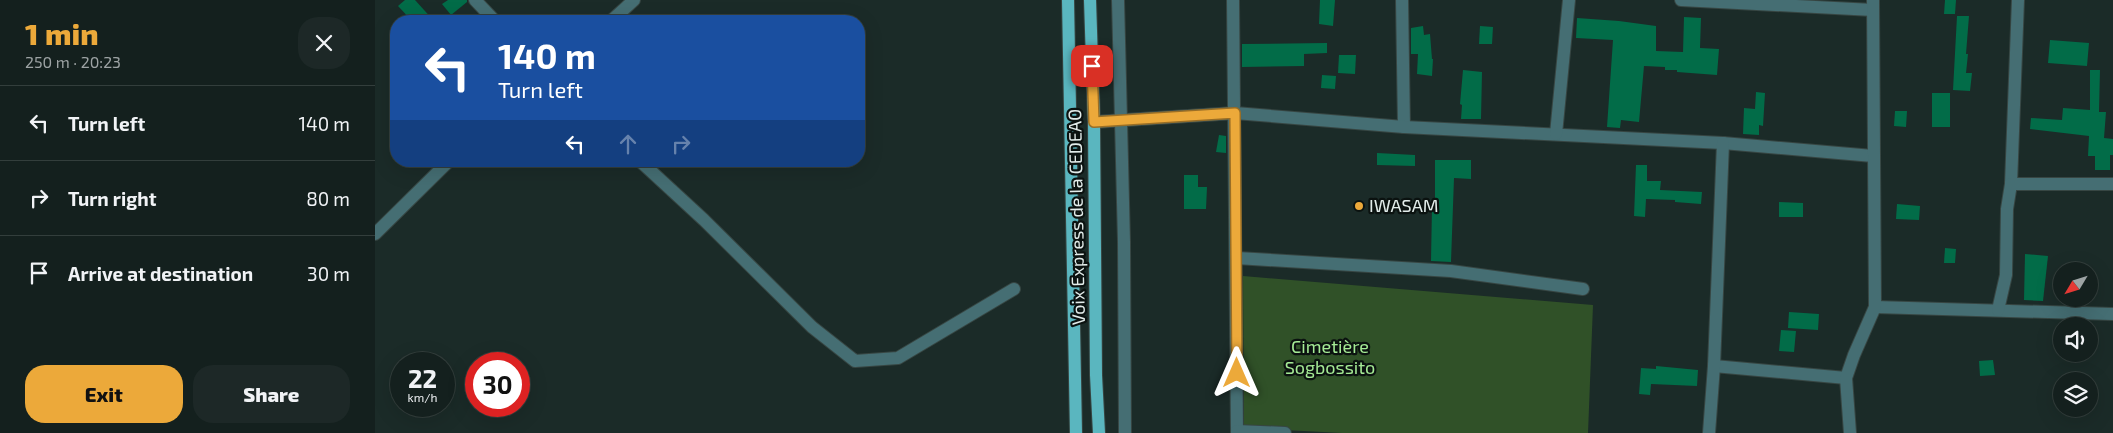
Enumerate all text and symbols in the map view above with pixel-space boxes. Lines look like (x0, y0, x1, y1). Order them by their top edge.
text: 1 min (25, 15, 99, 51)
button: close (298, 17, 350, 69)
text: 140 m (498, 34, 596, 76)
icon: left (415, 35, 480, 100)
pin (1071, 45, 1113, 87)
text: 250 m · 20:23 (25, 52, 121, 71)
icon: arrive (1078, 52, 1106, 80)
text: Turn left (498, 76, 583, 102)
icon: left (25, 109, 53, 137)
street label: Voix Express de la CEDEAO (1063, 109, 1089, 325)
text: Turn left (68, 112, 145, 135)
text: 140 m (298, 112, 350, 135)
icon: left (561, 130, 589, 158)
icon: ahead (614, 130, 642, 158)
icon: right (667, 130, 695, 158)
icon: right (25, 184, 53, 212)
text: Turn right (68, 187, 156, 210)
text: 80 m (306, 187, 350, 210)
place label: IWASAM (1369, 194, 1439, 216)
marker: IWASAM (1353, 200, 1365, 212)
icon: arrive (25, 259, 53, 287)
text: Arrive at destination (68, 262, 253, 285)
text: 30 m (307, 262, 350, 285)
north arrow (2053, 262, 2097, 308)
map controls (2053, 262, 2098, 417)
button: sound (2053, 317, 2098, 362)
park label: Cimetière Sogbossito (1285, 335, 1375, 378)
position arrow (1210, 346, 1262, 398)
speed limit sign: 30 (465, 352, 530, 417)
text: 22 (408, 363, 437, 393)
button: Exit (25, 365, 183, 423)
button: Share (193, 365, 350, 423)
button: layers (2053, 372, 2098, 417)
text: km/h (408, 390, 437, 404)

